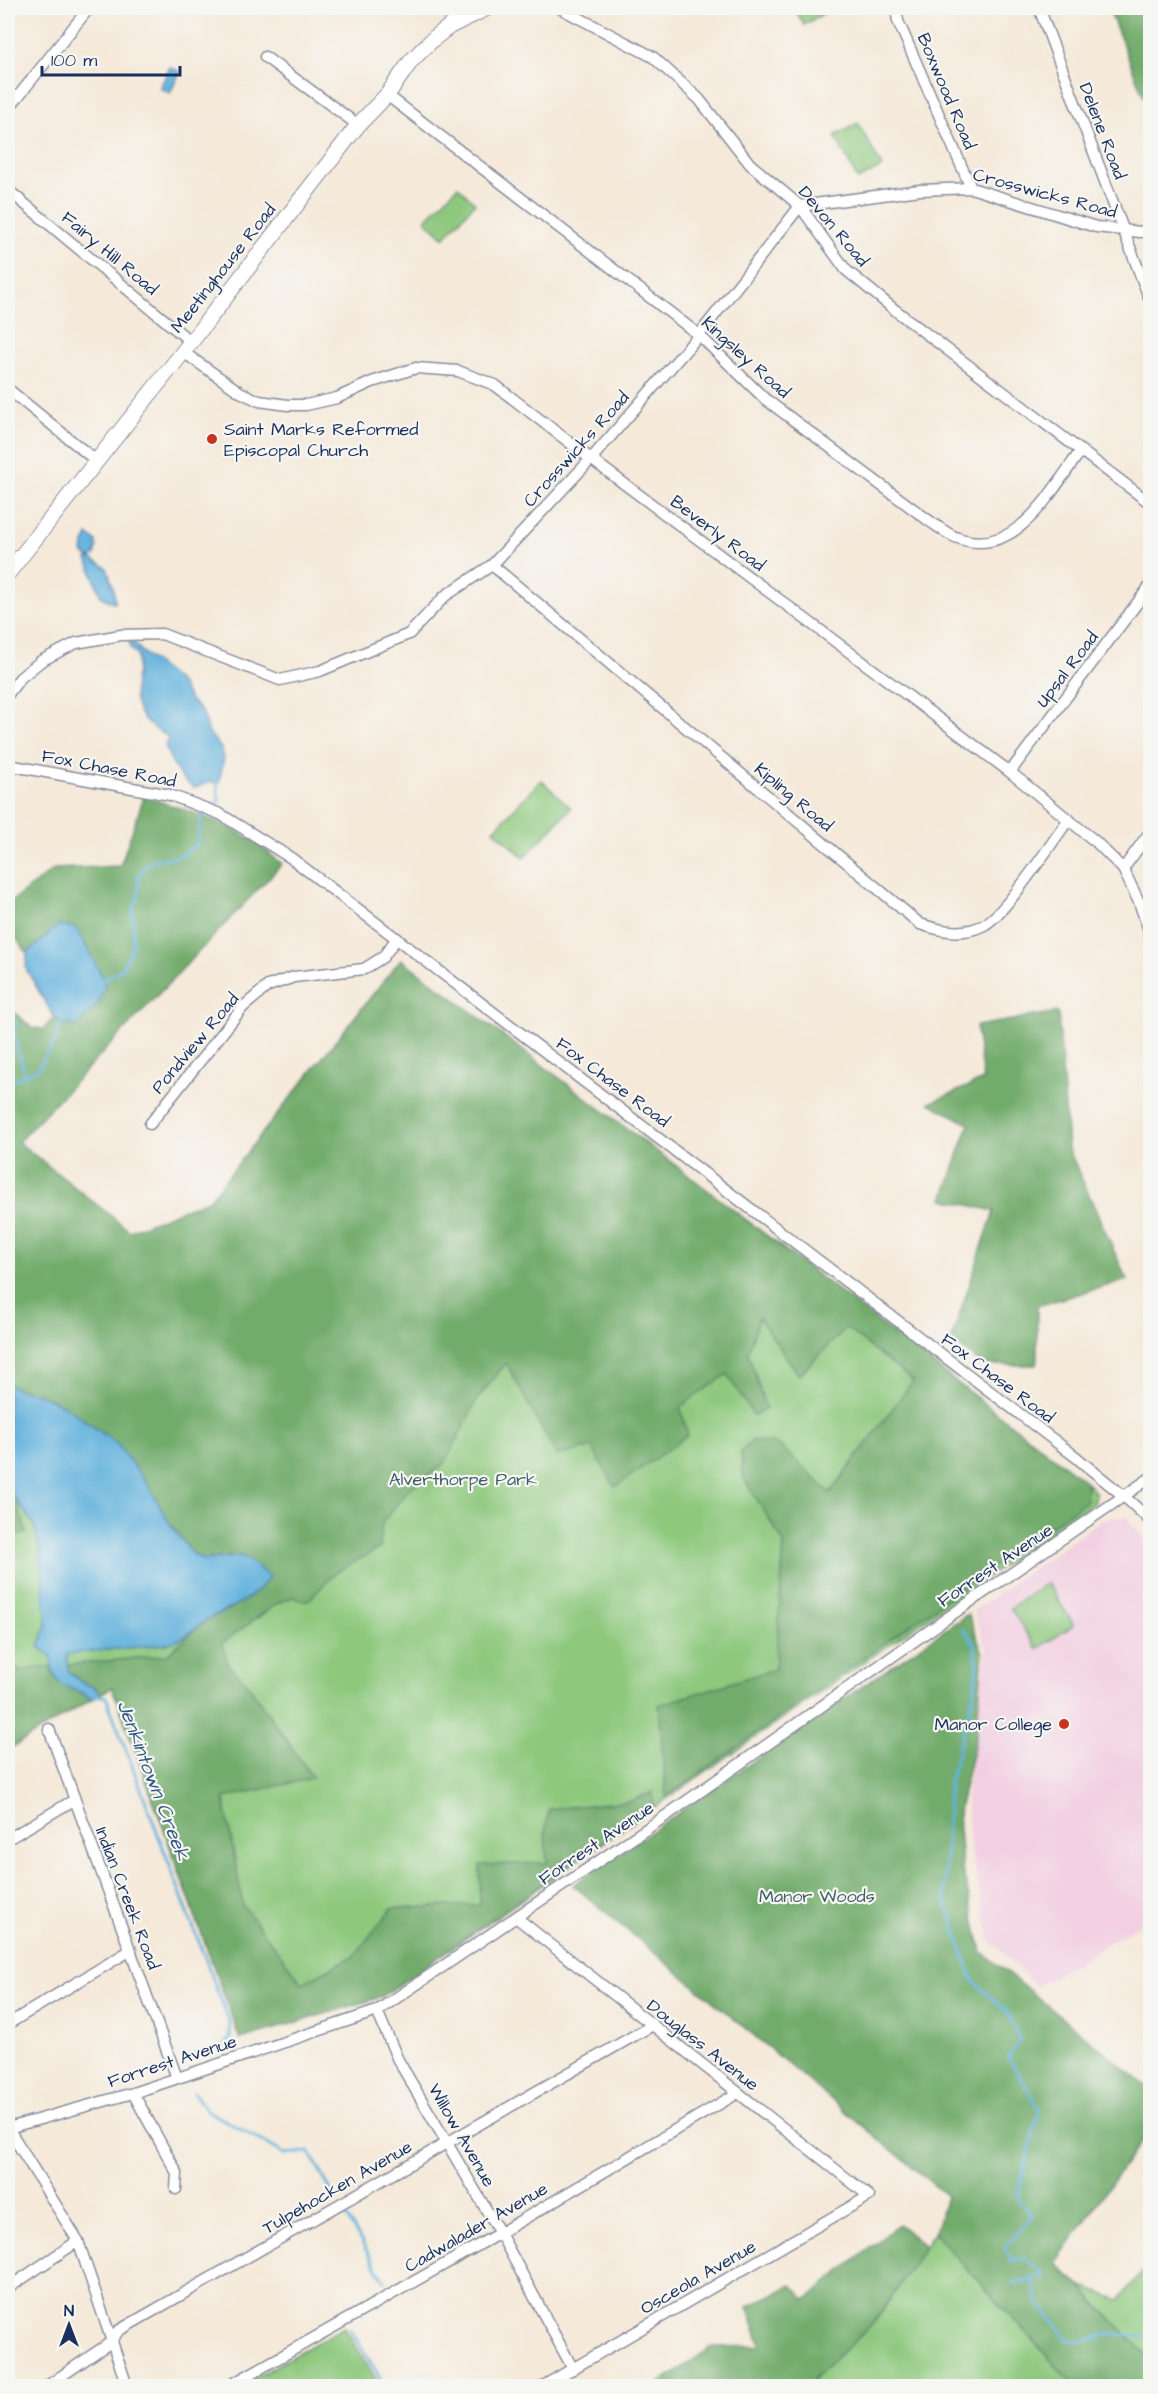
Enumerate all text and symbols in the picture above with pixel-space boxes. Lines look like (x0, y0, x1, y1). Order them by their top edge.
street label: Boxwood Road (911, 29, 982, 153)
scale bar (42, 39, 180, 77)
text: 100 m (51, 48, 97, 73)
street label: Delene Road (1073, 79, 1132, 183)
street label: Crosswicks Road (970, 162, 1120, 225)
street label: Devon Road (792, 181, 875, 272)
street label: Meetinghouse Road (165, 198, 283, 339)
street label: Fairy Hill Road (55, 205, 163, 302)
street label: Kingsley Road (695, 311, 796, 405)
street label: Crosswicks Road (518, 386, 635, 513)
place label: Saint Marks Reformed Episcopal Church (224, 417, 419, 463)
marker: Saint Marks Reformed Episcopal Church (205, 432, 219, 446)
street label: Beverly Road (665, 489, 770, 578)
street label: Upsal Road (1030, 626, 1104, 713)
street label: Fox Chase Road (40, 743, 178, 794)
street label: Kipling Road (748, 757, 838, 839)
street label: Pondview Road (146, 988, 245, 1099)
street label: Fox Chase Road (551, 1031, 675, 1133)
street label: Fox Chase Road (936, 1327, 1060, 1429)
park label: Alverthorpe Park (389, 1467, 537, 1492)
street label: Forrest Avenue (933, 1517, 1058, 1613)
water label: Jenkintown Creek (110, 1696, 197, 1865)
place label: Manor College (934, 1712, 1052, 1738)
marker: Manor College (1057, 1717, 1071, 1731)
street label: Forrest Avenue (534, 1795, 659, 1891)
street label: Indian Creek Road (89, 1823, 166, 1973)
park label: Manor Woods (759, 1884, 875, 1909)
street label: Douglass Avenue (641, 1994, 764, 2098)
street label: Forrest Avenue (104, 2029, 240, 2094)
street label: Willow Avenue (422, 2079, 501, 2192)
street label: Tulpehocken Avenue (258, 2134, 417, 2240)
street label: Cadwalader Avenue (400, 2176, 553, 2279)
street label: Osceola Avenue (636, 2234, 761, 2321)
north arrow (39, 2295, 99, 2355)
text: N (64, 2300, 74, 2322)

